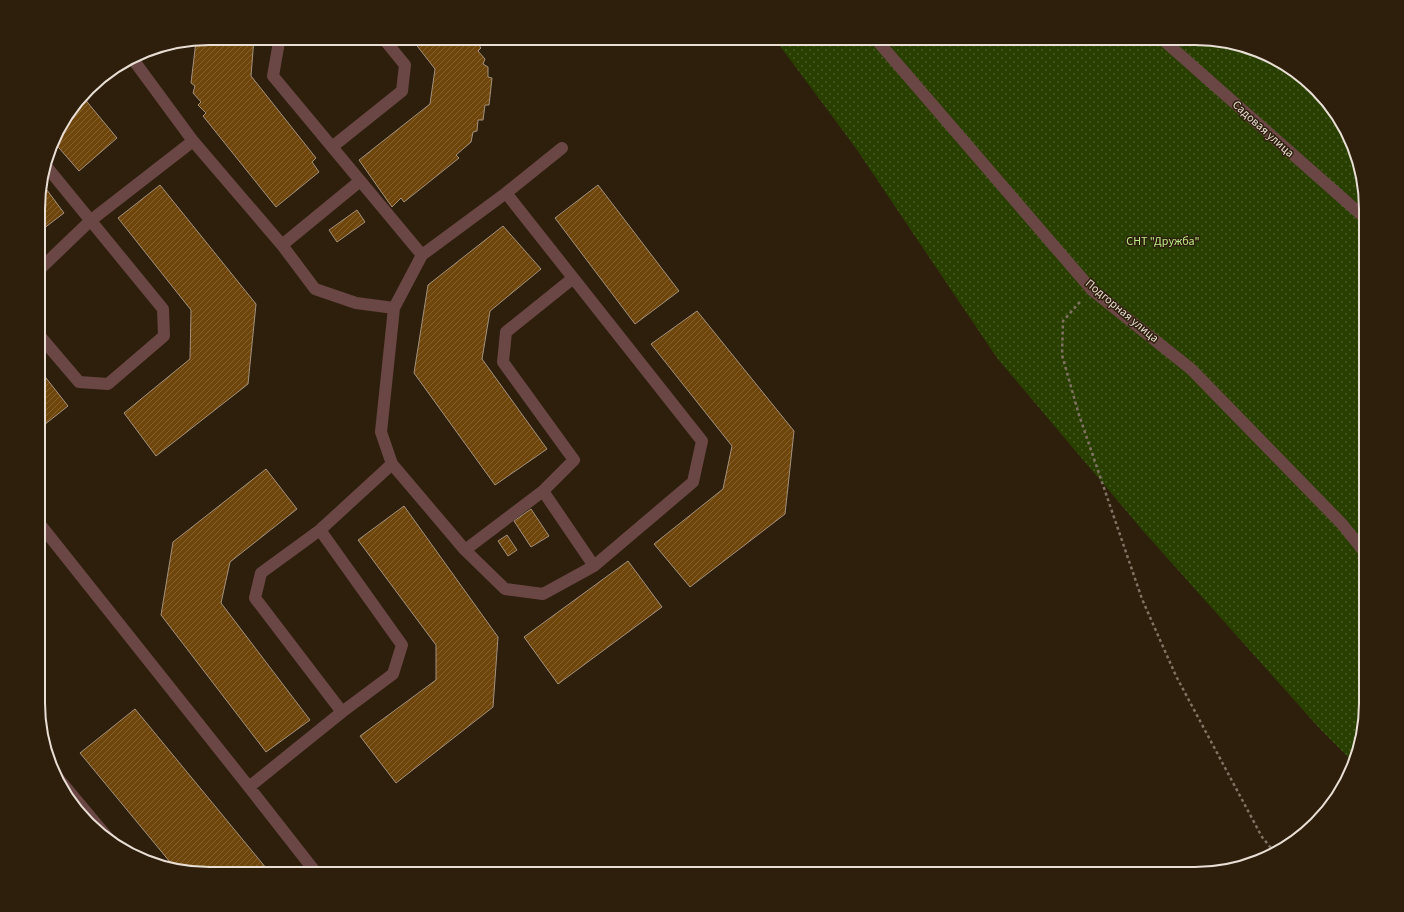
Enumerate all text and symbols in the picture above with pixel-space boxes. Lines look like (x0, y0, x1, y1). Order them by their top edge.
street label: Садовая улица (1228, 97, 1298, 161)
park label: СНТ "Дружба" (1126, 233, 1200, 250)
street label: Подгорная улица (1082, 275, 1162, 347)

